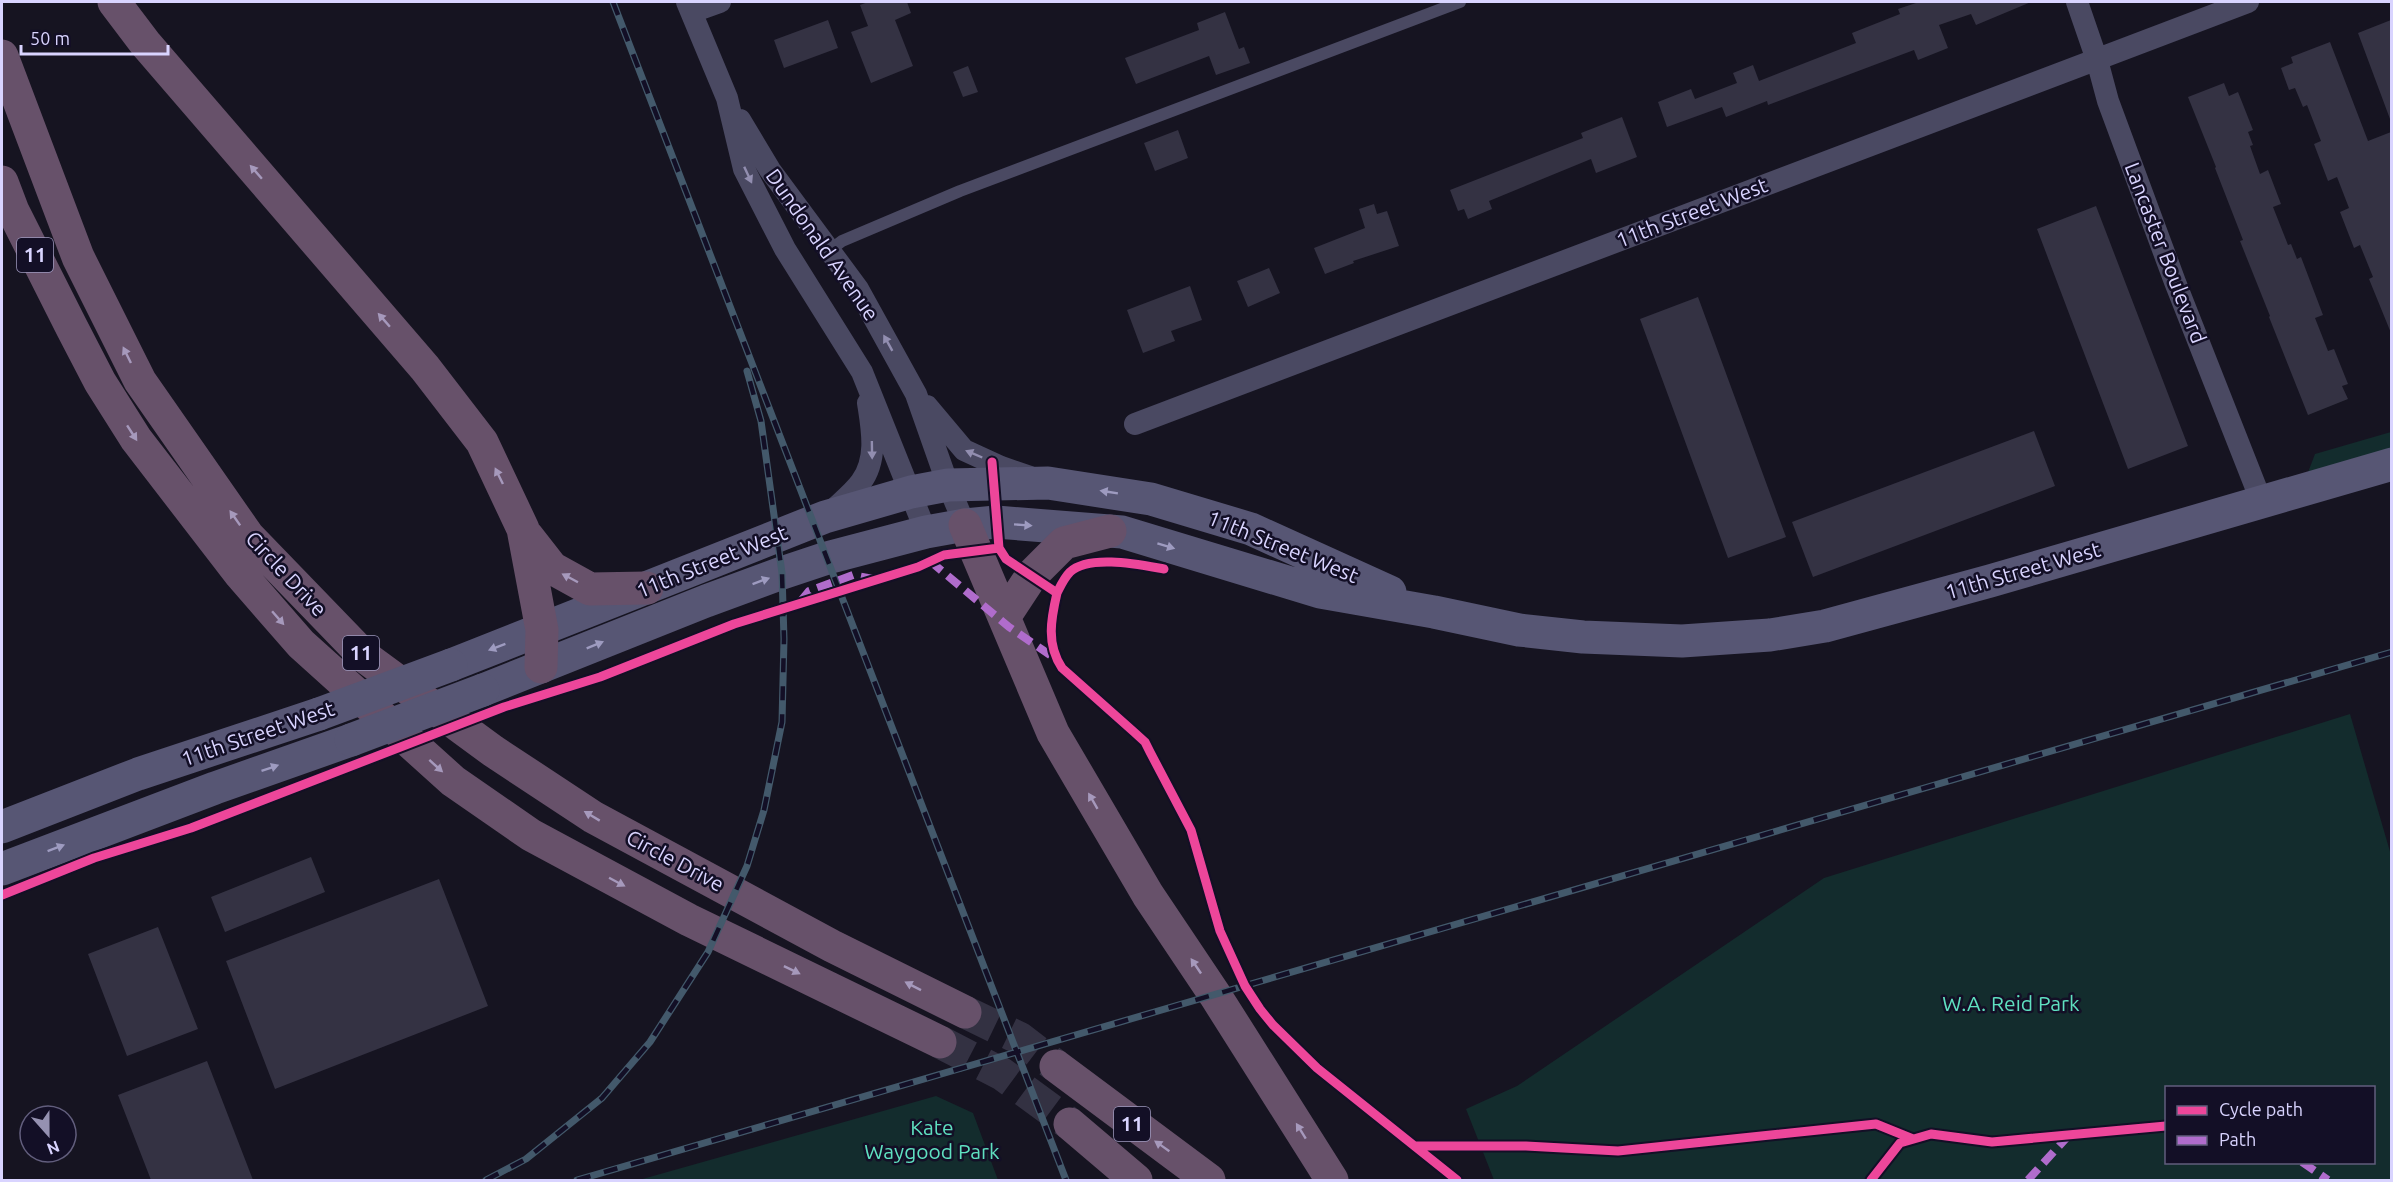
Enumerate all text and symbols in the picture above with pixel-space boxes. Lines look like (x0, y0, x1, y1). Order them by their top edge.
scale bar (21, 18, 168, 56)
text: 50 m (30, 28, 70, 48)
street label: Lancaster Boulevard (2120, 159, 2211, 346)
street label: Dundonald Avenue (762, 164, 884, 325)
one-way arrow (250, 165, 263, 180)
one-way arrow (743, 166, 752, 183)
street label: 11th Street West (1613, 172, 1771, 252)
road number: 11 (17, 238, 53, 272)
one-way arrow (377, 312, 390, 328)
one-way arrow (883, 334, 893, 351)
one-way arrow (123, 347, 132, 364)
one-way arrow (126, 425, 137, 441)
one-way arrow (867, 441, 877, 460)
one-way arrow (964, 449, 982, 459)
one-way arrow (494, 467, 504, 484)
one-way arrow (1100, 488, 1119, 497)
street label: 11th Street West (1205, 505, 1362, 587)
one-way arrow (229, 510, 241, 526)
street label: 11th Street West (633, 520, 790, 602)
one-way arrow (1014, 520, 1033, 529)
street label: Circle Drive (241, 526, 332, 621)
street label: 11th Street West (1942, 536, 2103, 604)
one-way arrow (1157, 542, 1175, 551)
one-way arrow (561, 573, 578, 583)
one-way arrow (752, 576, 770, 586)
one-way arrow (272, 611, 285, 626)
road number: 11 (343, 636, 379, 670)
one-way arrow (586, 640, 604, 649)
one-way arrow (487, 643, 505, 653)
street label: 11th Street West (178, 696, 337, 770)
one-way arrow (428, 759, 443, 772)
one-way arrow (261, 763, 279, 773)
one-way arrow (1088, 792, 1098, 809)
one-way arrow (584, 810, 600, 821)
street label: Circle Drive (622, 824, 728, 896)
one-way arrow (47, 843, 65, 852)
one-way arrow (609, 877, 626, 887)
one-way arrow (1190, 959, 1202, 975)
one-way arrow (783, 965, 800, 974)
one-way arrow (904, 981, 921, 991)
park label: W.A. Reid Park (1942, 991, 2080, 1015)
legend (2165, 1086, 2375, 1164)
text: Cycle path (2219, 1099, 2303, 1119)
north arrow (18, 1104, 78, 1164)
road number: 11 (1114, 1107, 1150, 1141)
park label: Kate Waygood Park (864, 1115, 1000, 1163)
one-way arrow (1295, 1123, 1306, 1139)
text: Path (2219, 1129, 2256, 1149)
text: N (45, 1137, 62, 1159)
one-way arrow (1155, 1140, 1171, 1152)

